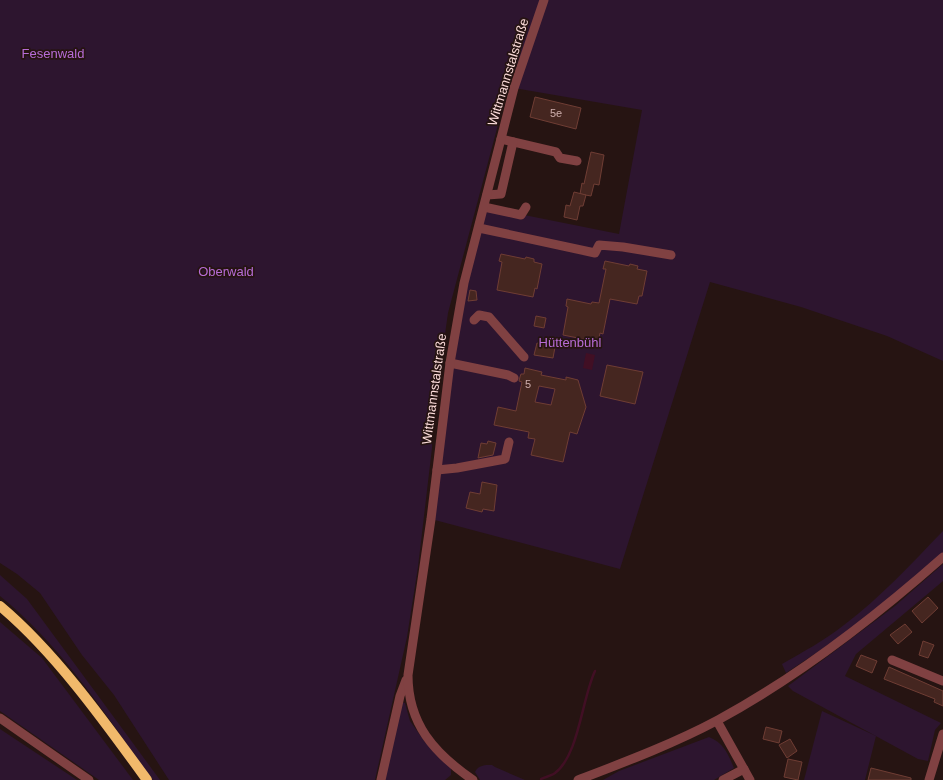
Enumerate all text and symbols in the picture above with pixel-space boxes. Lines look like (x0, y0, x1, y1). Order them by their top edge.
street label: Wittmannstalstraße (484, 16, 532, 128)
park label: Fesenwald (22, 46, 84, 61)
house number: 5e (550, 107, 562, 119)
park label: Oberwald (198, 264, 254, 279)
street label: Wittmannstalstraße (419, 333, 449, 445)
park label: Hüttenbühl (539, 335, 602, 350)
house number: 5 (525, 378, 531, 390)

